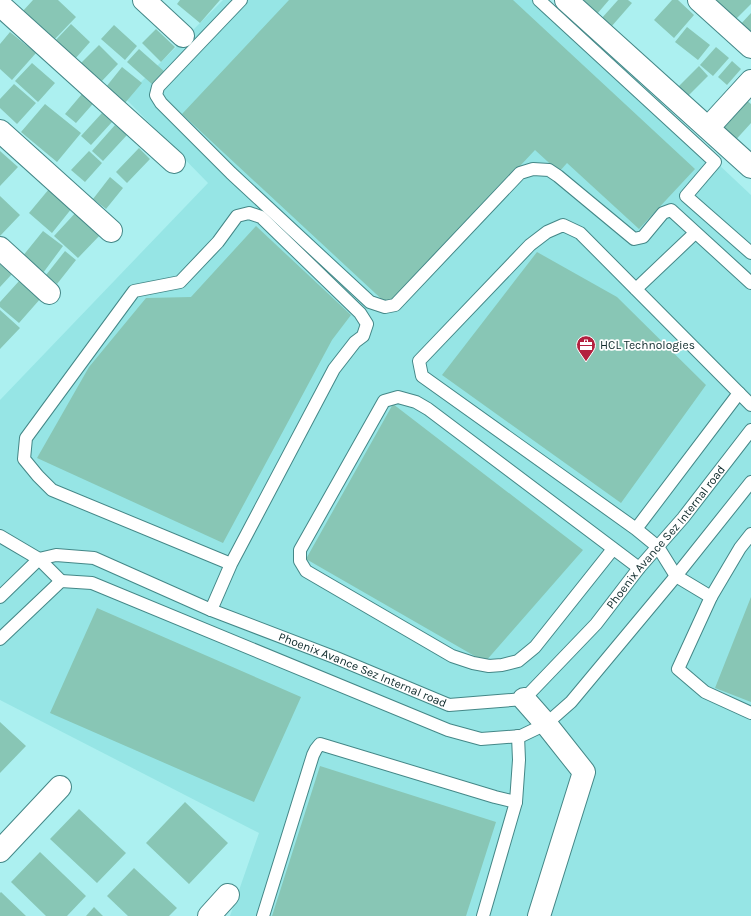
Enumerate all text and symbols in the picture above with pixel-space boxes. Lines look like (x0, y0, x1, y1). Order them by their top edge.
office icon: HCL Technologies (575, 334, 597, 362)
place label: HCL Technologies (600, 338, 695, 352)
street label: Phoenix Avance Sez Internal road (603, 463, 728, 612)
street label: Phoenix Avance Sez Internal road (276, 629, 449, 710)

